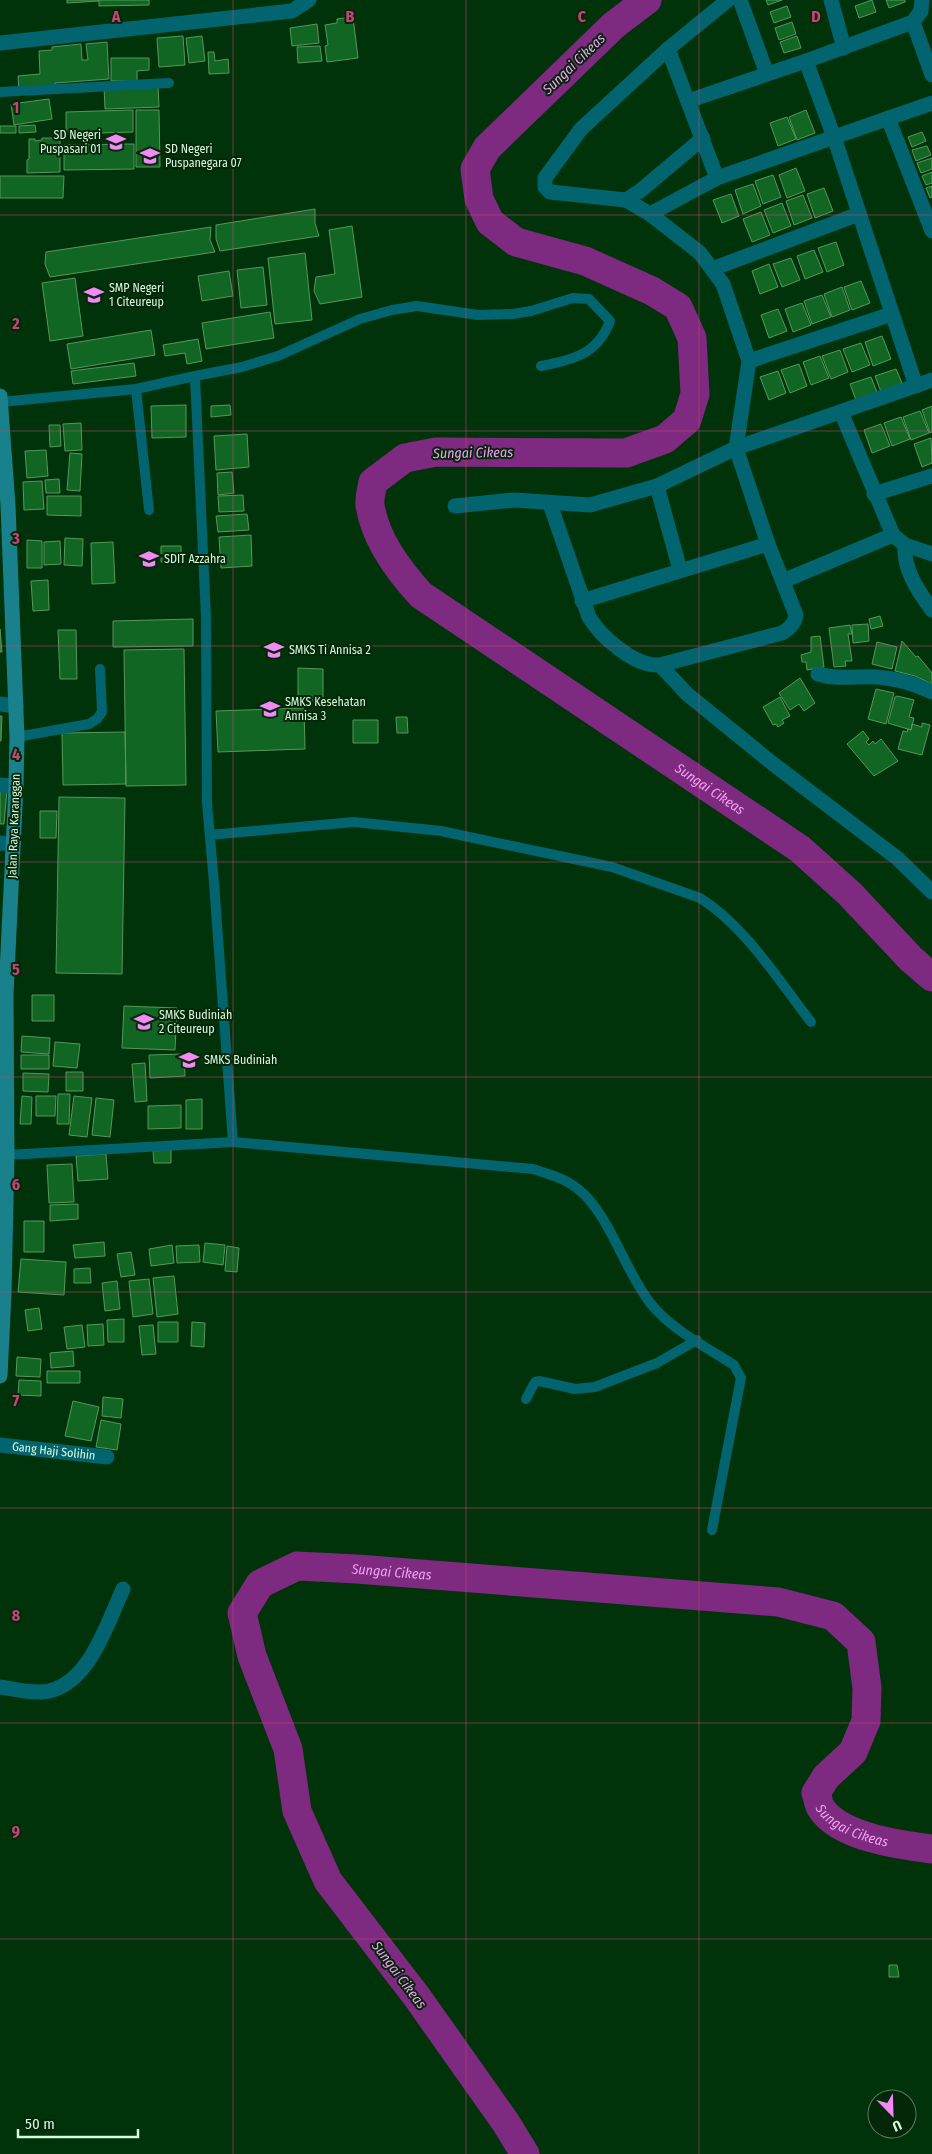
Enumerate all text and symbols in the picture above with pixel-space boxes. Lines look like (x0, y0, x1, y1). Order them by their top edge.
text: A (111, 7, 121, 26)
text: B (346, 7, 355, 26)
text: C (578, 7, 587, 26)
text: D (811, 7, 821, 26)
water label: Sungai Cikeas (539, 30, 609, 99)
text: 1 (13, 98, 19, 117)
place label: SD Negeri Puspasari 01 (40, 128, 101, 156)
school or university icon: SD Negeri Puspasari 01 (105, 131, 127, 153)
place label: SD Negeri Puspanegara 07 (165, 142, 242, 170)
school or university icon: SD Negeri Puspanegara 07 (139, 145, 161, 167)
place label: SMP Negeri 1 Citeureup (109, 281, 164, 309)
school or university icon: SMP Negeri 1 Citeureup (83, 284, 105, 306)
text: 2 (11, 314, 20, 333)
water label: Sungai Cikeas (432, 444, 513, 462)
text: 3 (11, 529, 20, 548)
school or university icon: SDIT Azzahra (138, 548, 160, 570)
place label: SDIT Azzahra (164, 552, 226, 566)
school or university icon: SMKS Ti Annisa 2 (263, 639, 285, 661)
place label: SMKS Ti Annisa 2 (289, 643, 371, 657)
place label: SMKS Kesehatan Annisa 3 (285, 695, 366, 723)
school or university icon: SMKS Kesehatan Annisa 3 (259, 698, 281, 720)
text: 4 (12, 745, 20, 764)
water label: Sungai Cikeas (671, 759, 748, 818)
street label: Jalan Raya Karanggan (5, 773, 23, 879)
text: 5 (12, 960, 20, 979)
place label: SMKS Budiniah 2 Citeureup (159, 1008, 232, 1036)
school or university icon: SMKS Budiniah 2 Citeureup (133, 1011, 155, 1033)
school or university icon: SMKS Budiniah (178, 1049, 200, 1071)
place label: SMKS Budiniah (204, 1053, 277, 1067)
text: 6 (12, 1175, 20, 1194)
text: 7 (13, 1391, 20, 1410)
street label: Gang Haji Solihin (11, 1439, 96, 1463)
water label: Sungai Cikeas (350, 1560, 432, 1583)
text: 8 (12, 1606, 21, 1625)
water label: Sungai Cikeas (812, 1800, 890, 1850)
text: 9 (12, 1822, 20, 1841)
water label: Sungai Cikeas (368, 1937, 430, 2012)
north arrow (867, 2089, 917, 2139)
scale bar (18, 2106, 138, 2138)
text: 50 m (25, 2115, 55, 2133)
text: U (890, 2116, 904, 2135)

